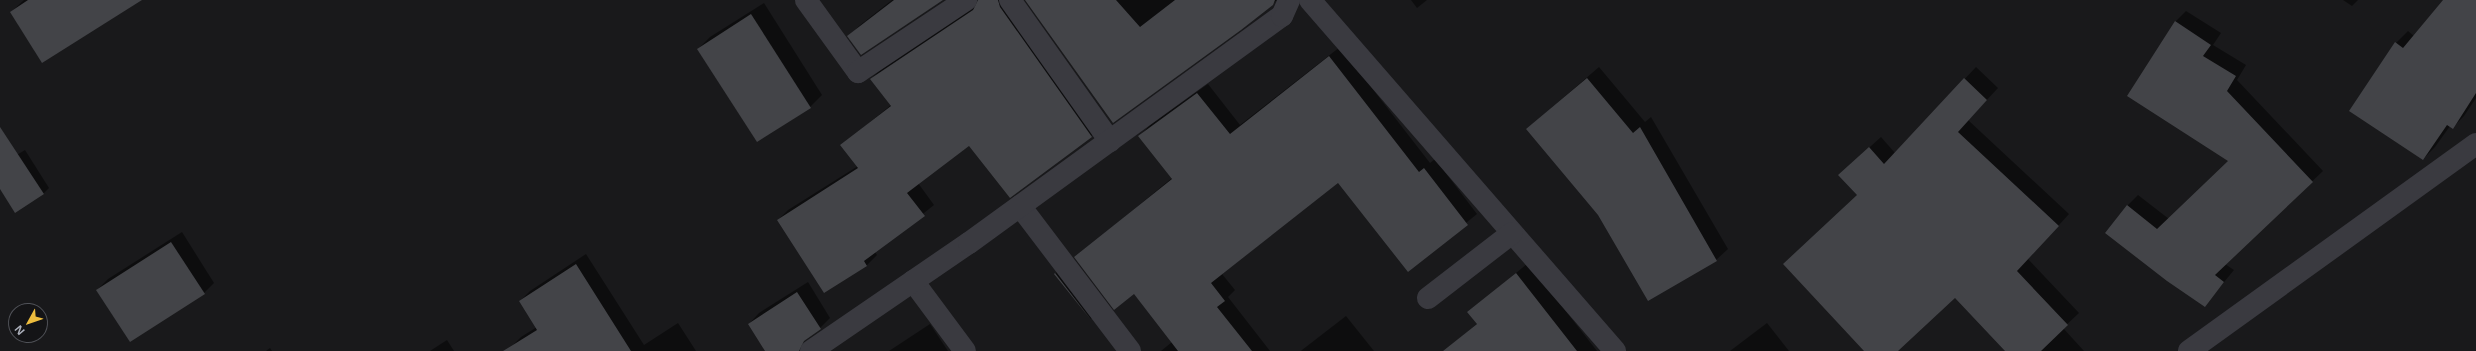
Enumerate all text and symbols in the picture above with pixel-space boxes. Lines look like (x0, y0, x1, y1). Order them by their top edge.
north arrow (8, 303, 48, 343)
text: N (11, 322, 28, 339)

